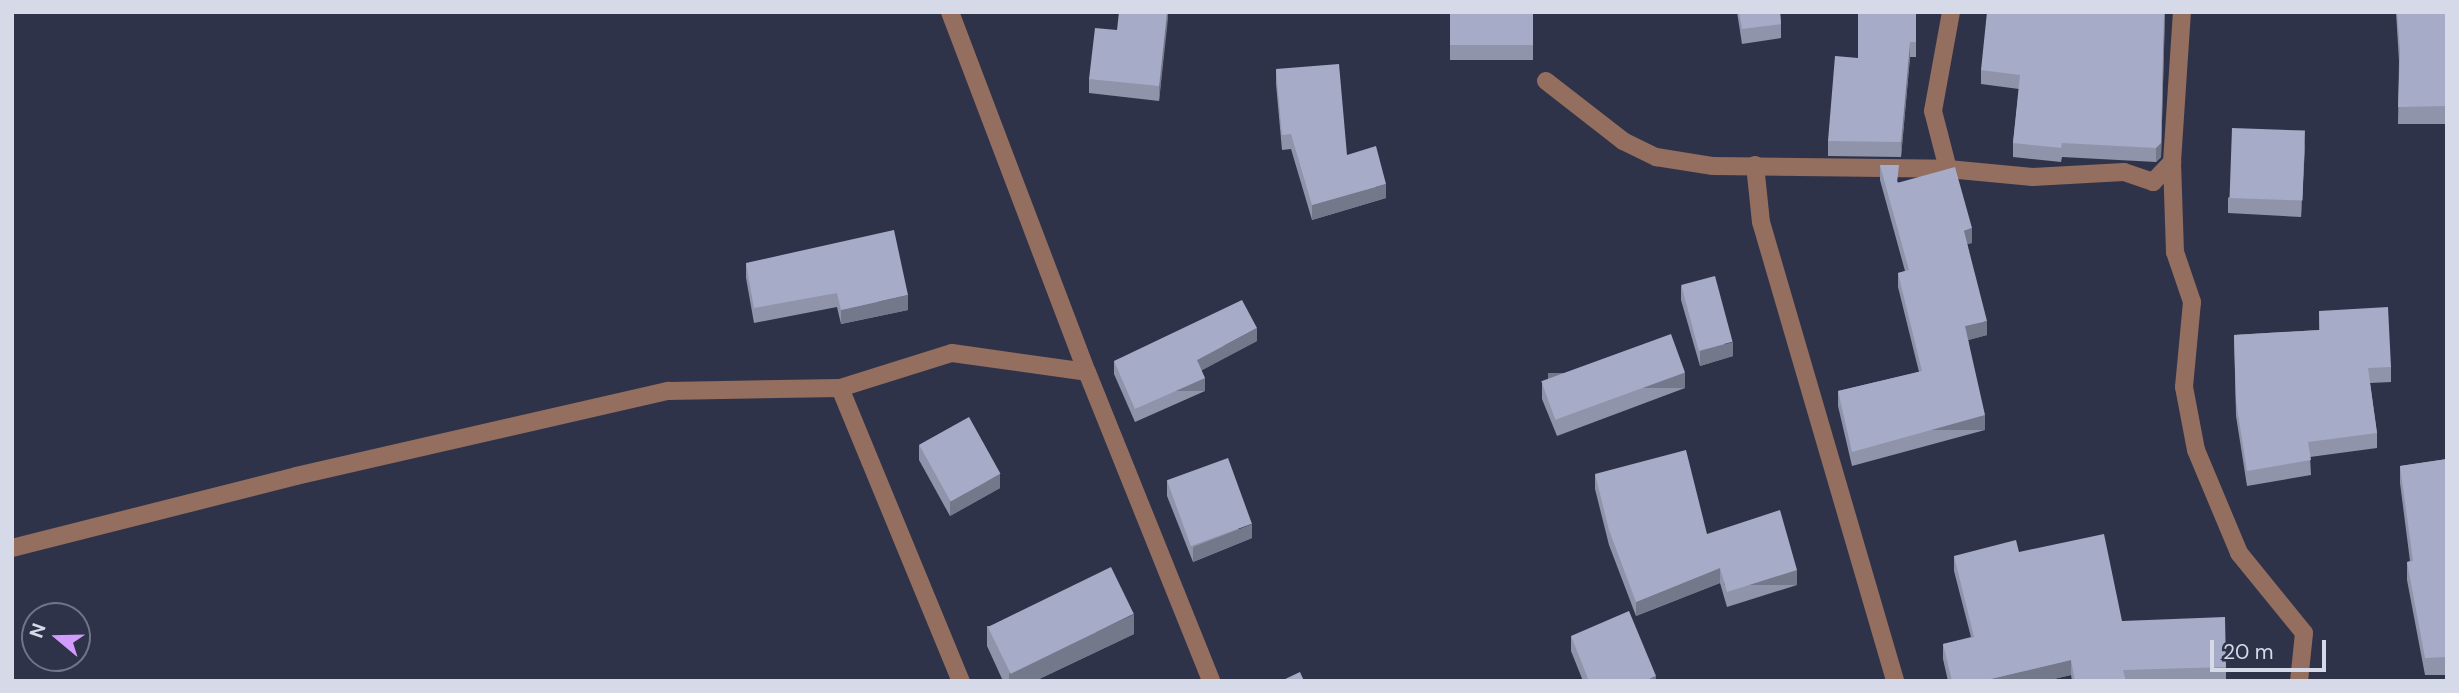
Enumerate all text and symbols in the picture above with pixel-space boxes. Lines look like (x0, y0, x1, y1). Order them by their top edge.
north arrow (21, 602, 91, 672)
text: N (23, 620, 52, 641)
scale bar (2214, 626, 2330, 670)
text: 20 m (2223, 638, 2274, 666)

